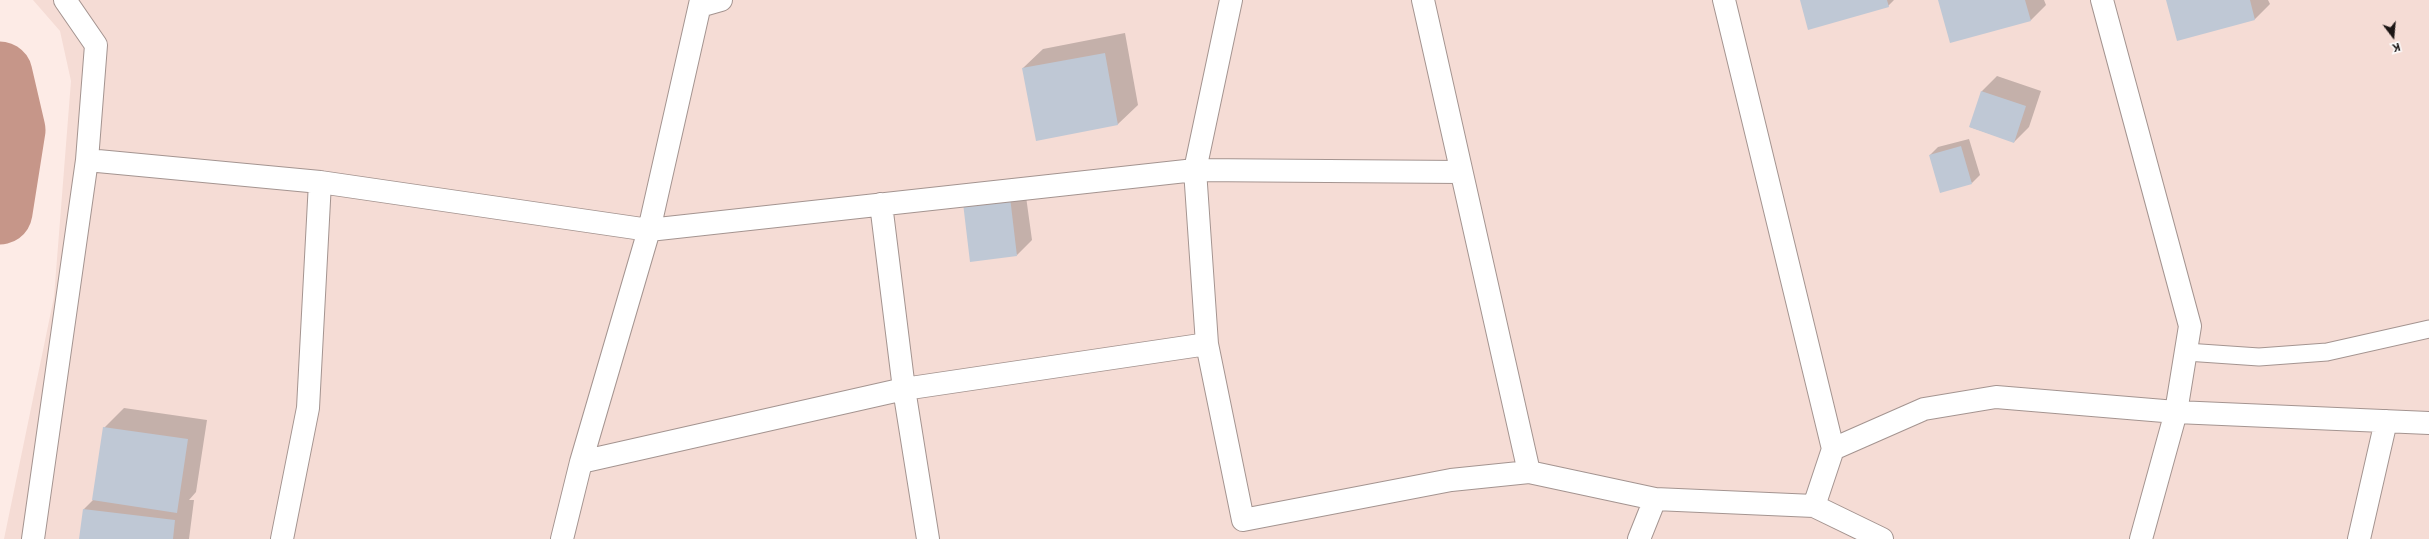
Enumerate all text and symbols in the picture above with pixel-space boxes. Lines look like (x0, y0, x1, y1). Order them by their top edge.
north arrow (2373, 16, 2413, 56)
text: K (2391, 41, 2402, 54)

